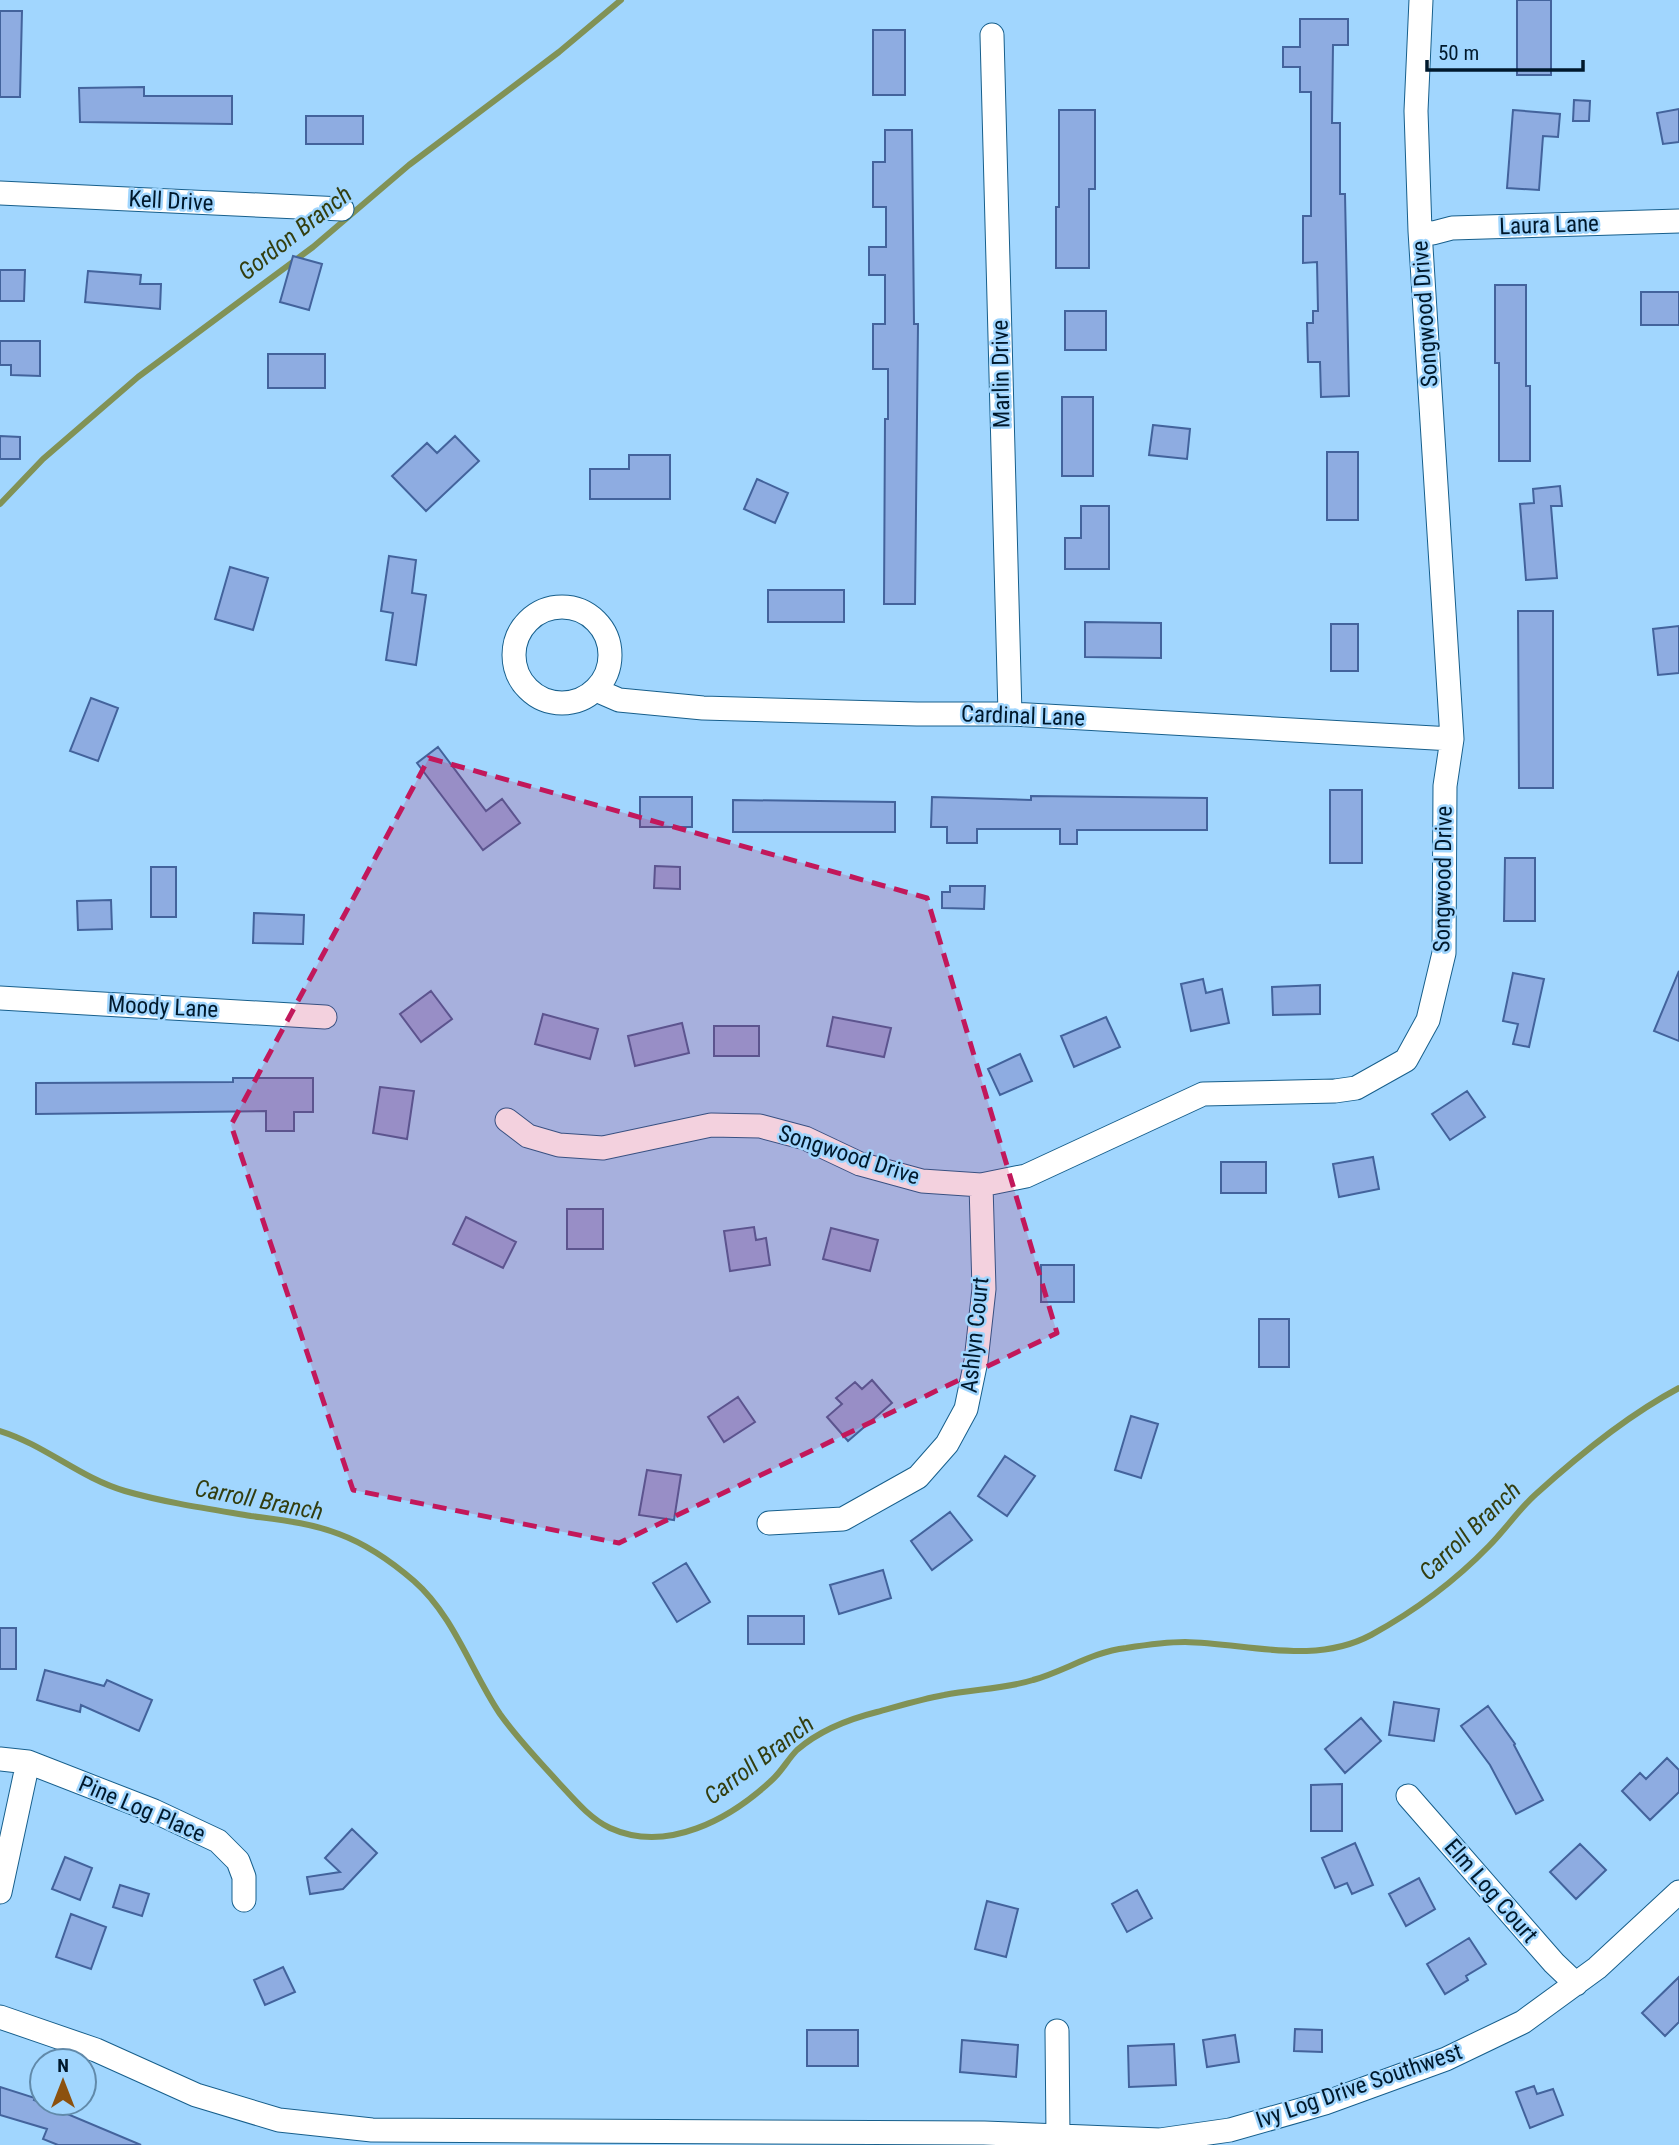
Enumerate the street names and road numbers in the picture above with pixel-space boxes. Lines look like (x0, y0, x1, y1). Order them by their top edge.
street label: Kell Drive (128, 185, 214, 217)
street label: Laura Lane (1499, 210, 1599, 240)
street label: Songwood Drive (1406, 240, 1444, 388)
street label: Marlin Drive (987, 320, 1015, 428)
street label: Cardinal Lane (960, 700, 1086, 732)
street label: Songwood Drive (1428, 805, 1458, 953)
street label: Moody Lane (107, 991, 219, 1023)
street label: Songwood Drive (775, 1120, 923, 1190)
street label: Ashlyn Court (955, 1276, 995, 1394)
street label: Pine Log Place (75, 1770, 209, 1848)
street label: Elm Log Court (1439, 1834, 1543, 1948)
street label: Ivy Log Drive Southwest (1252, 2038, 1466, 2134)

